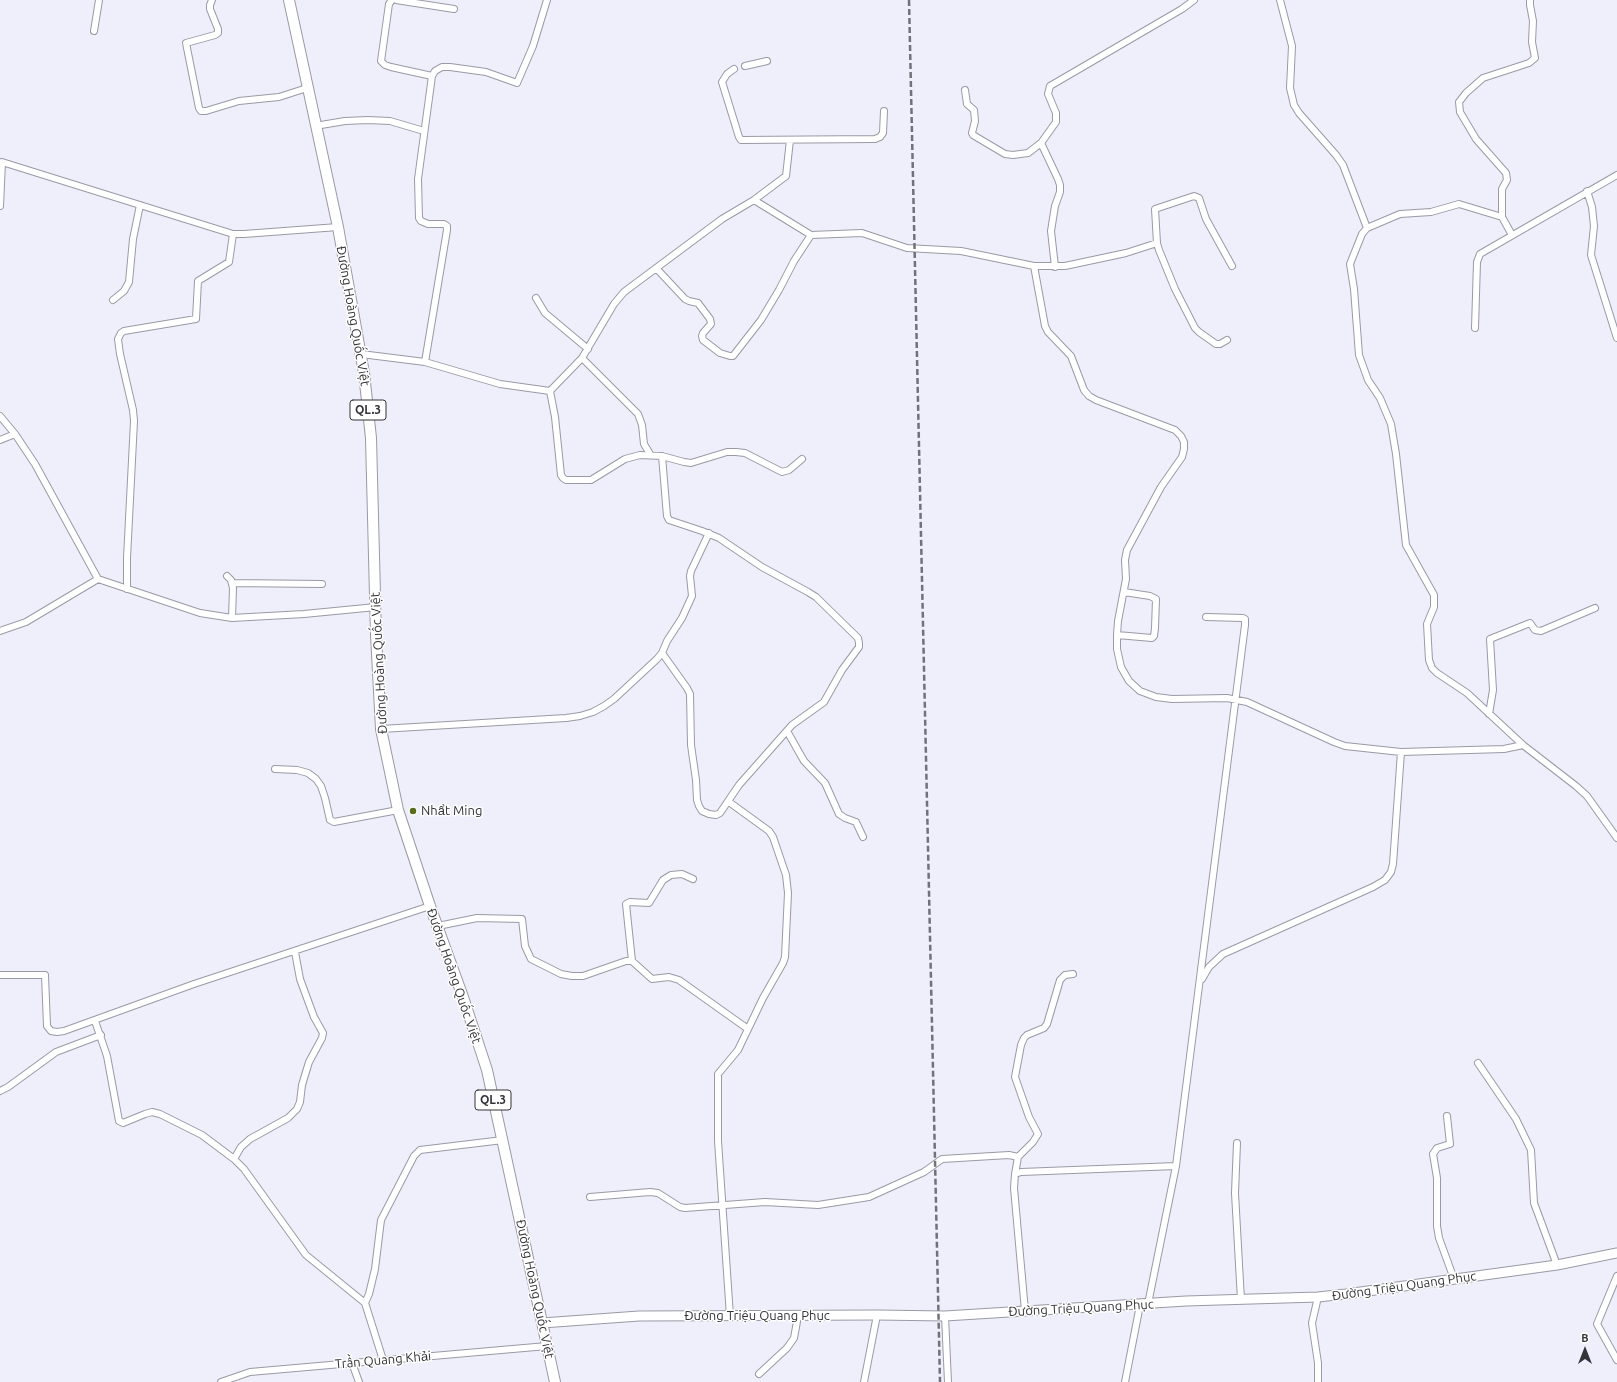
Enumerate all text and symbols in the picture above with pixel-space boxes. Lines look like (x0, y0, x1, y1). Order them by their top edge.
street label: Đường Hoàng Quốc Việt (333, 245, 373, 387)
road number: QL.3 (350, 400, 386, 420)
street label: Đường Hoàng Quốc Việt (367, 592, 391, 734)
place label: Nhẩt Ming (421, 803, 482, 819)
marker: Nhẩt Ming (408, 806, 418, 816)
street label: Đường Hoàng Quốc Việt (424, 906, 484, 1046)
road number: QL.3 (475, 1090, 511, 1110)
street label: Đường Hoàng Quốc Việt (513, 1218, 557, 1360)
street label: Đường Triệu Quang Phục (1331, 1268, 1477, 1304)
street label: Đường Triệu Quang Phục (1008, 1296, 1154, 1320)
street label: Đường Triệu Quang Phục (684, 1308, 830, 1324)
north arrow (1565, 1330, 1605, 1370)
text: B (1581, 1332, 1589, 1344)
street label: Trần Quang Khải (334, 1348, 432, 1372)

